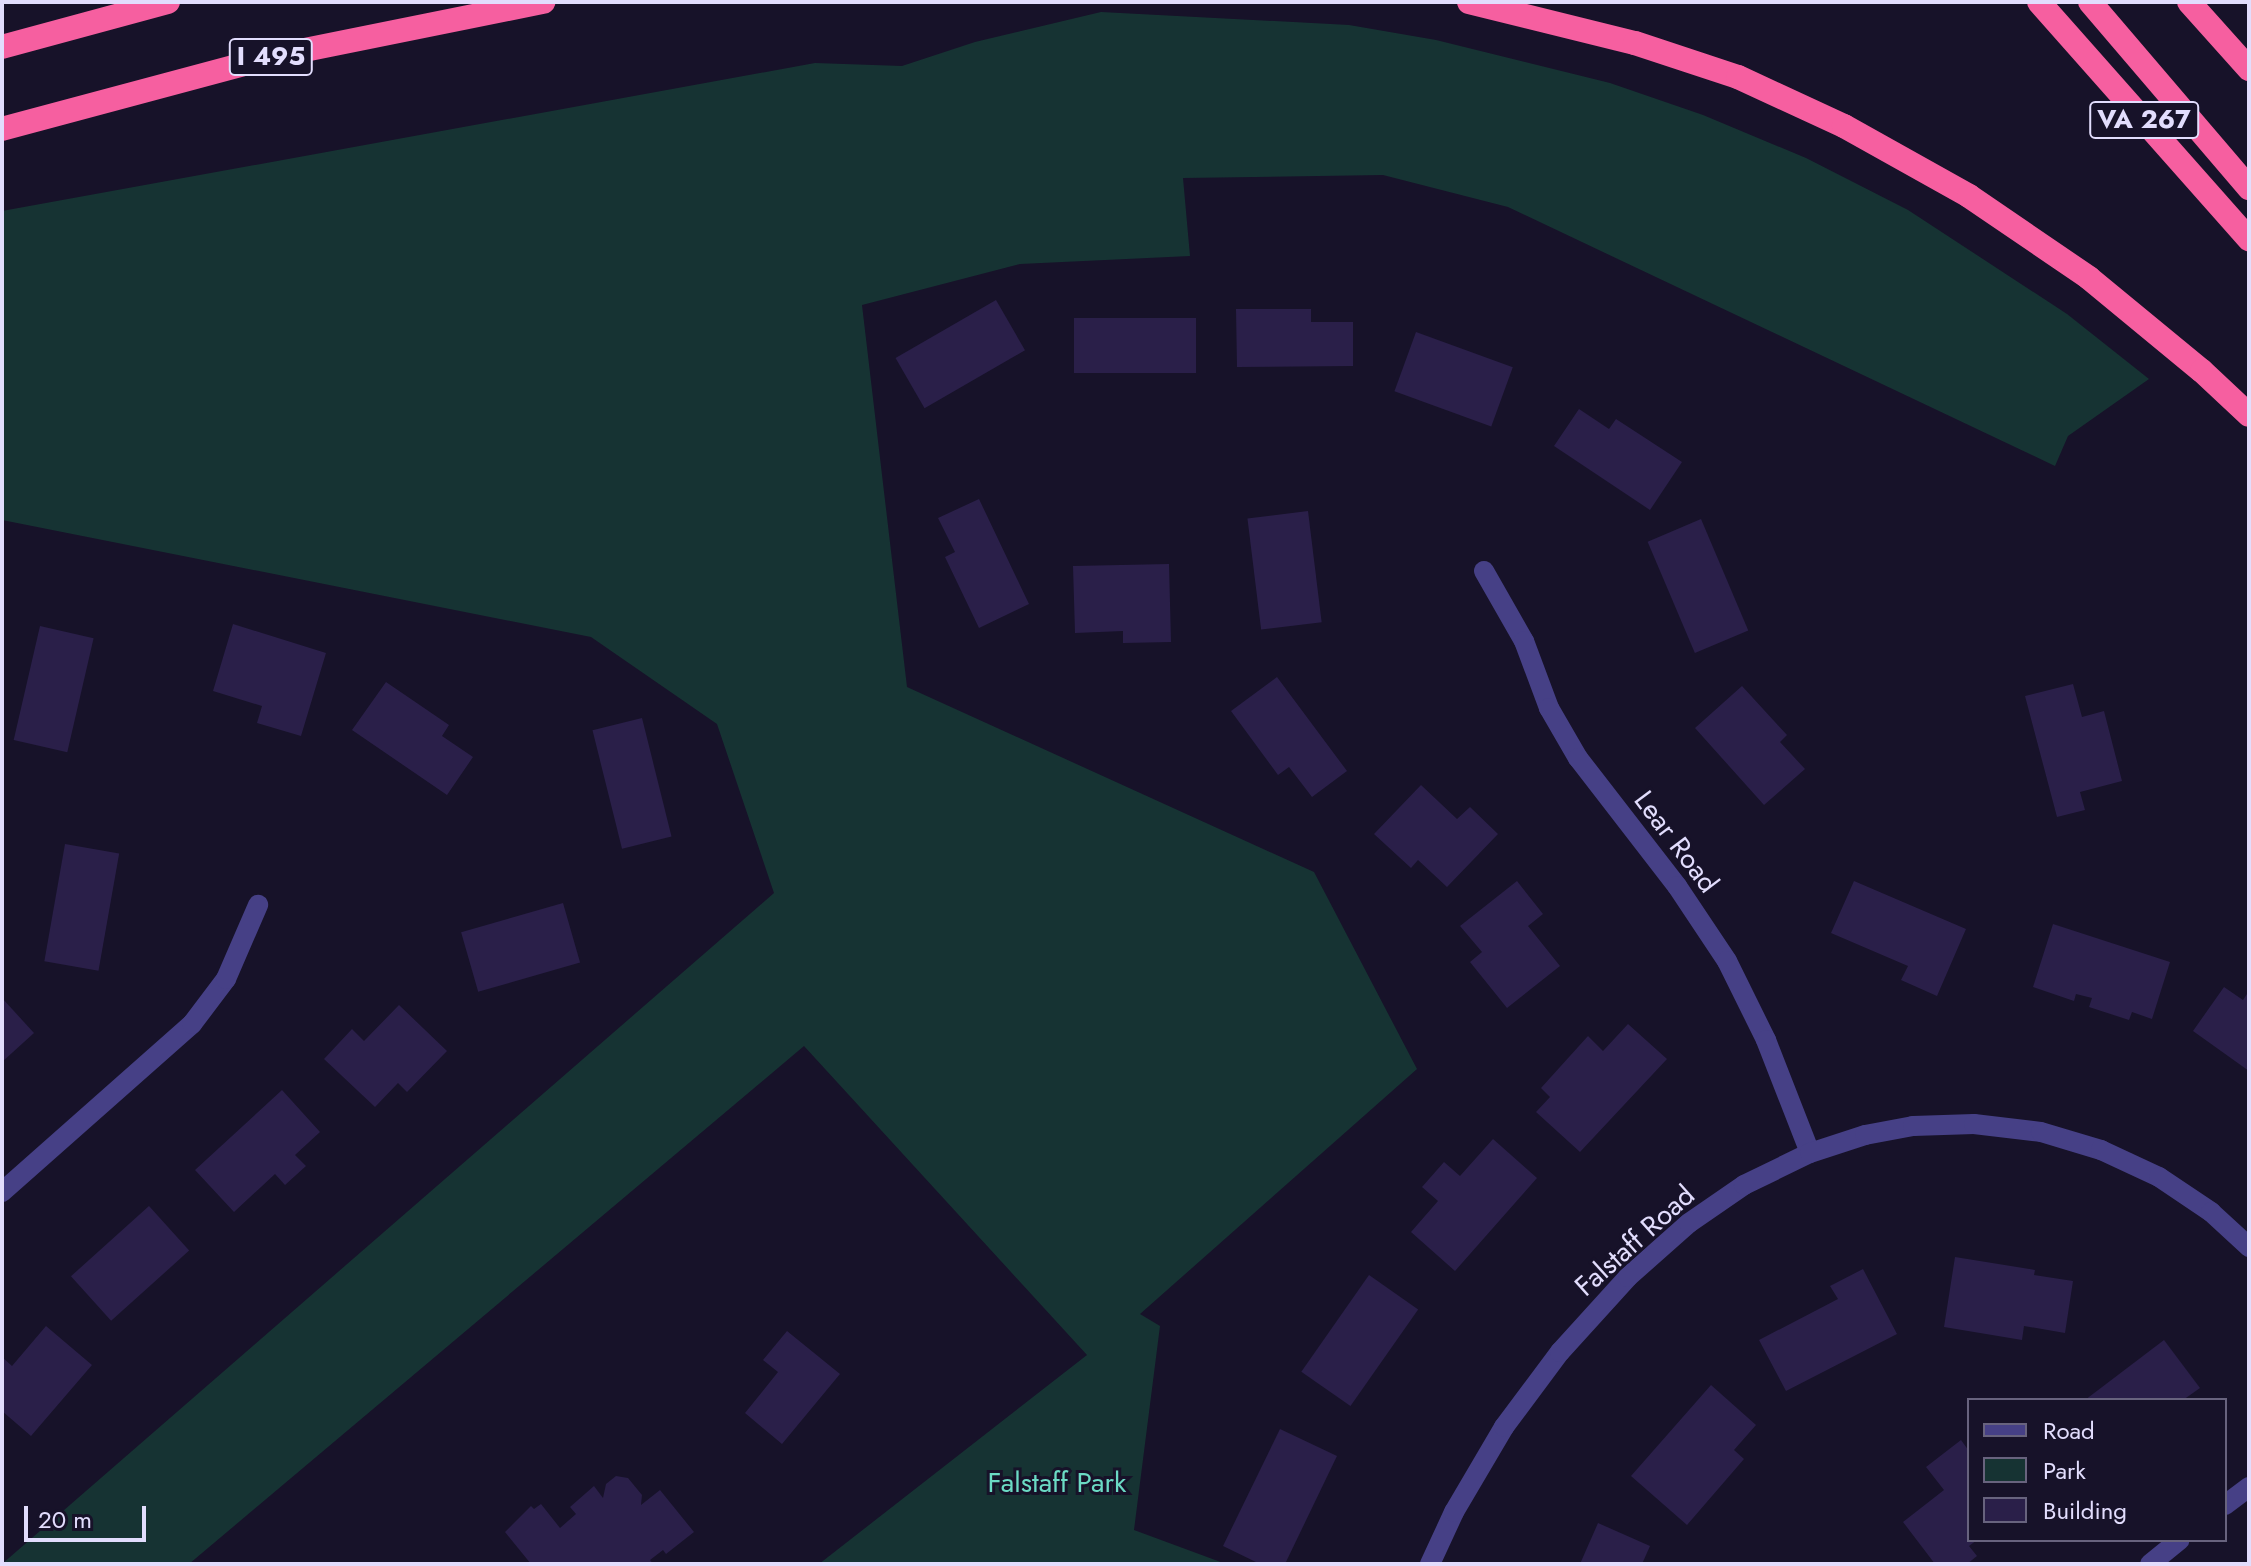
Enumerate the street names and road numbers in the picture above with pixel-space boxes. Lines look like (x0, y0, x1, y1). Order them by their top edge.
road number: I 495 (227, 35, 315, 79)
road number: VA 267 (2088, 98, 2200, 142)
street label: Lear Road (1627, 784, 1725, 900)
street label: Falstaff Road (1568, 1179, 1702, 1303)

